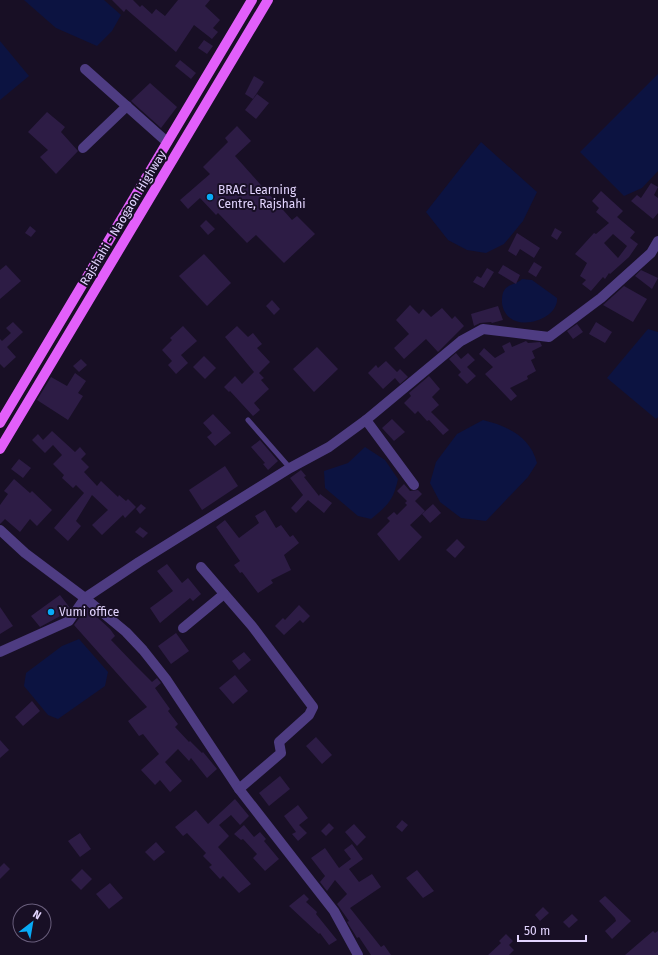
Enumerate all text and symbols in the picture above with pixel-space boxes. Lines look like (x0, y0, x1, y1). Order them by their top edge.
street label: Rajshahi - Naogaon Highway (77, 148, 169, 288)
place label: BRAC Learning Centre, Rajshahi (218, 183, 306, 211)
marker: BRAC Learning Centre, Rajshahi (205, 192, 215, 202)
place label: Vumi office (59, 605, 119, 619)
marker: Vumi office (46, 607, 56, 617)
north arrow (12, 903, 52, 943)
text: N (30, 907, 43, 922)
scale bar (518, 917, 586, 943)
text: 50 m (524, 924, 550, 938)

